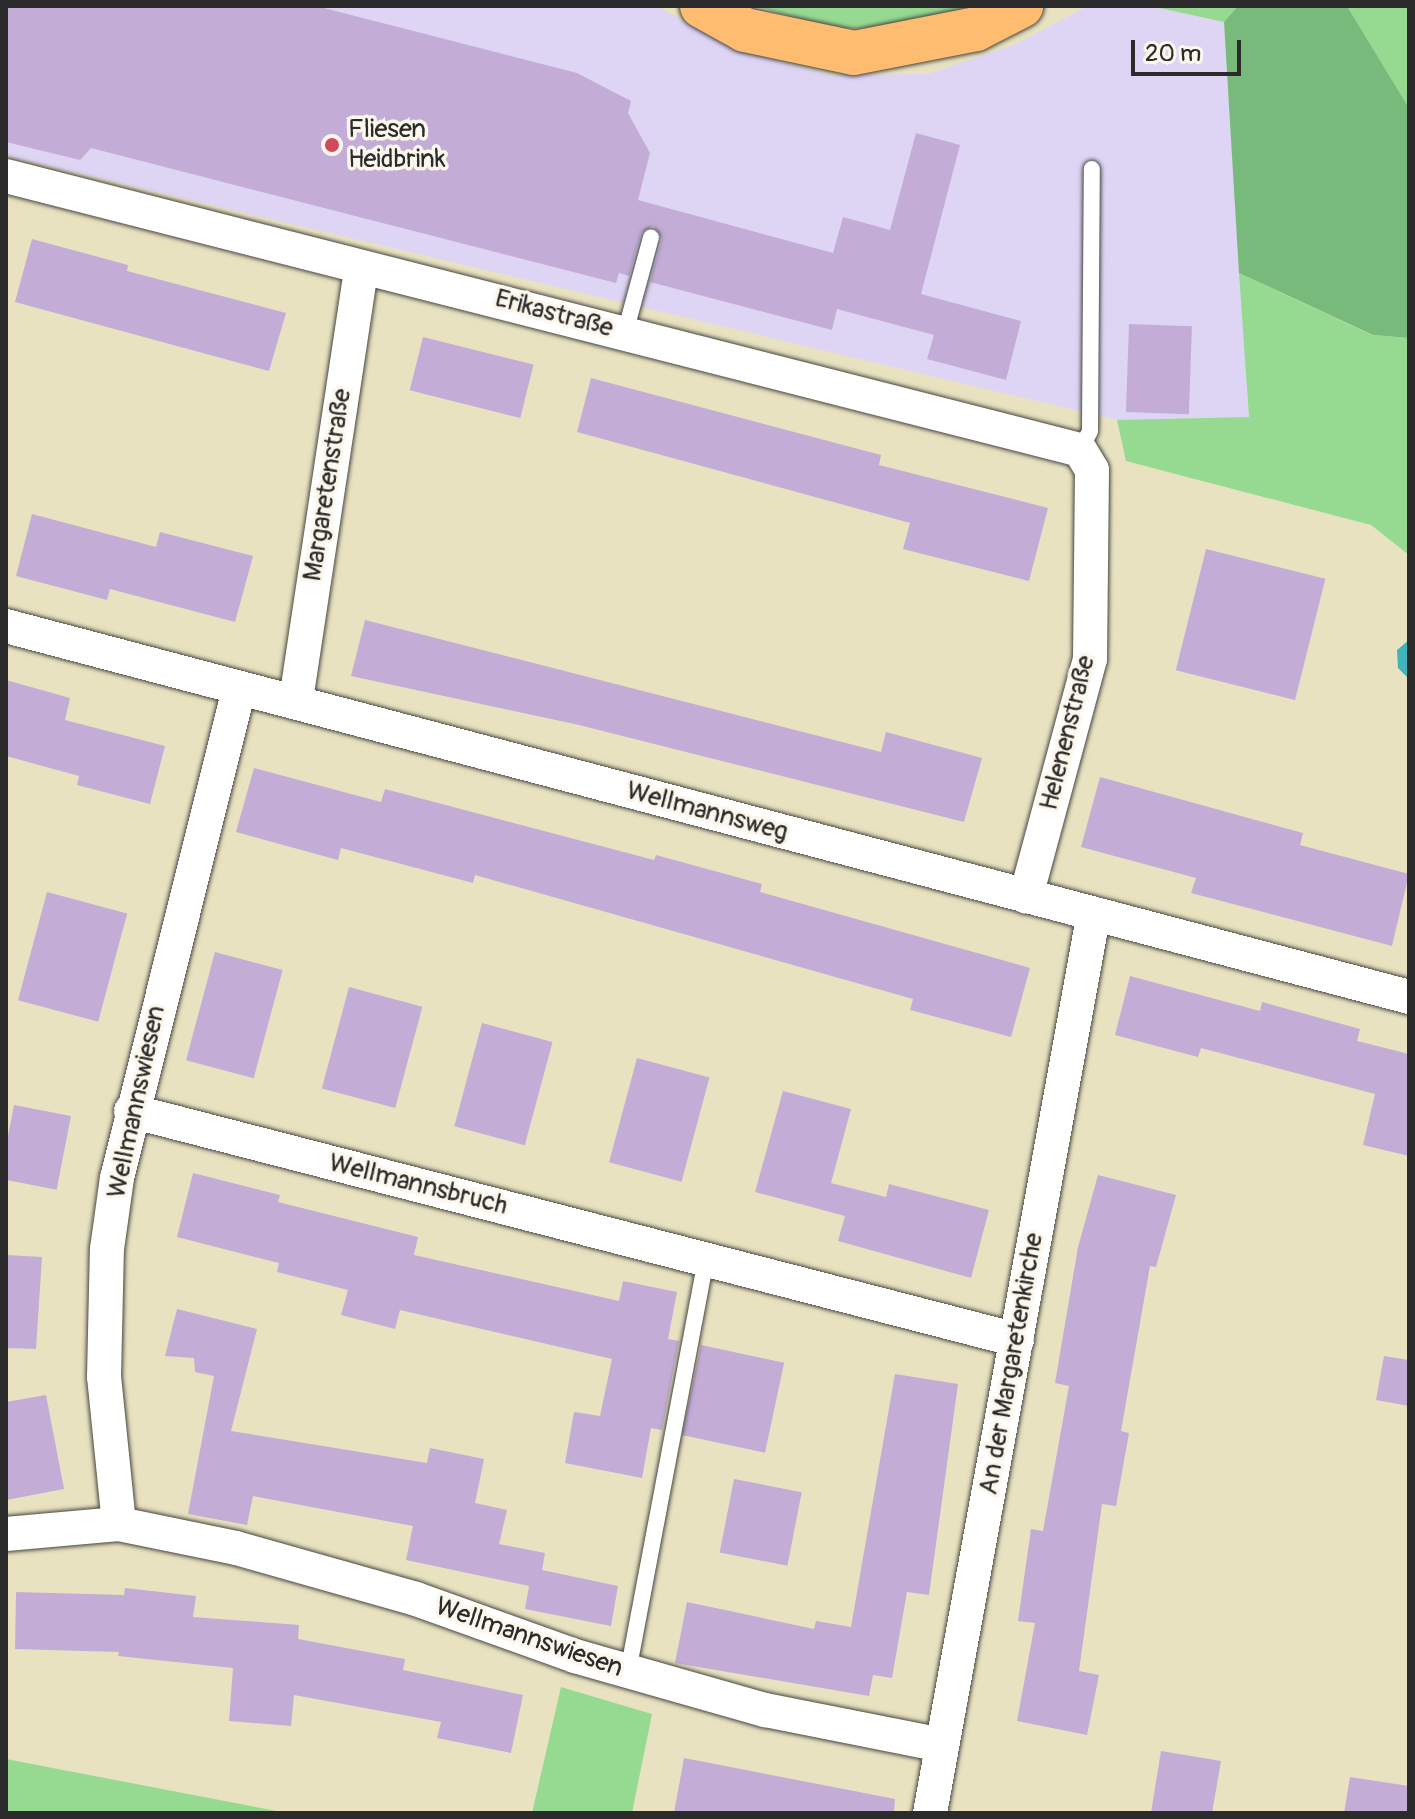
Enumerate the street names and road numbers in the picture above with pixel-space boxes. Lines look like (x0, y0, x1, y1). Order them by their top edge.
street label: Erikastraße (492, 283, 616, 345)
street label: Margaretenstraße (297, 387, 359, 583)
street label: Helenenstraße (1034, 652, 1102, 814)
street label: Wellmannsweg (623, 775, 791, 849)
street label: Wellmannswiesen (101, 1003, 173, 1201)
street label: Wellmannsbruch (326, 1148, 510, 1222)
street label: An der Margaretenkirche (974, 1231, 1050, 1497)
street label: Wellmannswiesen (431, 1591, 627, 1685)

